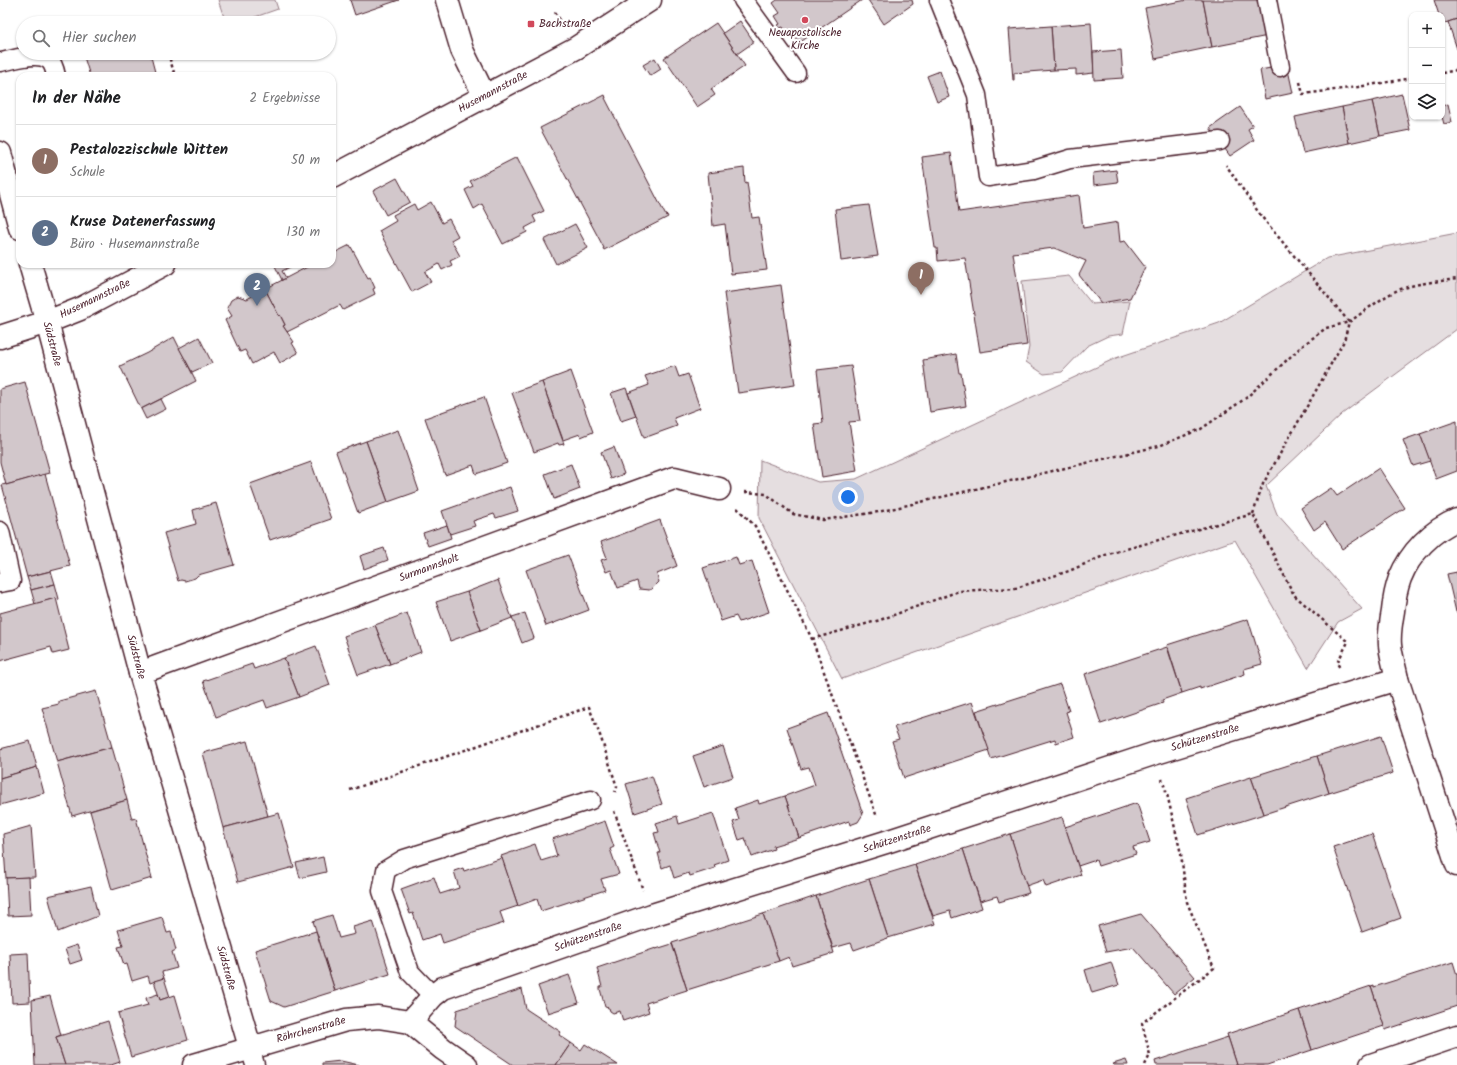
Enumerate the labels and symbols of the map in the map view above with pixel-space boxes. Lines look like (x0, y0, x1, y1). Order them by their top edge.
place label: Bachstraße (539, 15, 591, 33)
marker: Neuapostolische Kirche (800, 15, 810, 25)
marker: Bachstraße (526, 19, 536, 29)
place label: Neuapostolische Kirche (769, 24, 841, 55)
street label: Husemannstraße (455, 66, 531, 118)
pin: 1 (908, 262, 934, 295)
pin: 2 (244, 273, 270, 306)
street label: Husemannstraße (56, 274, 134, 324)
street label: Südstraße (37, 320, 67, 368)
your location (838, 487, 858, 507)
street label: Surmannsholt (396, 549, 462, 587)
street label: Südstraße (121, 633, 151, 681)
street label: Schützenstraße (1168, 719, 1242, 757)
street label: Schützenstraße (860, 819, 934, 859)
street label: Schützenstraße (552, 917, 625, 957)
street label: Südstraße (211, 944, 241, 993)
street label: Röhrchenstraße (274, 1011, 348, 1049)

